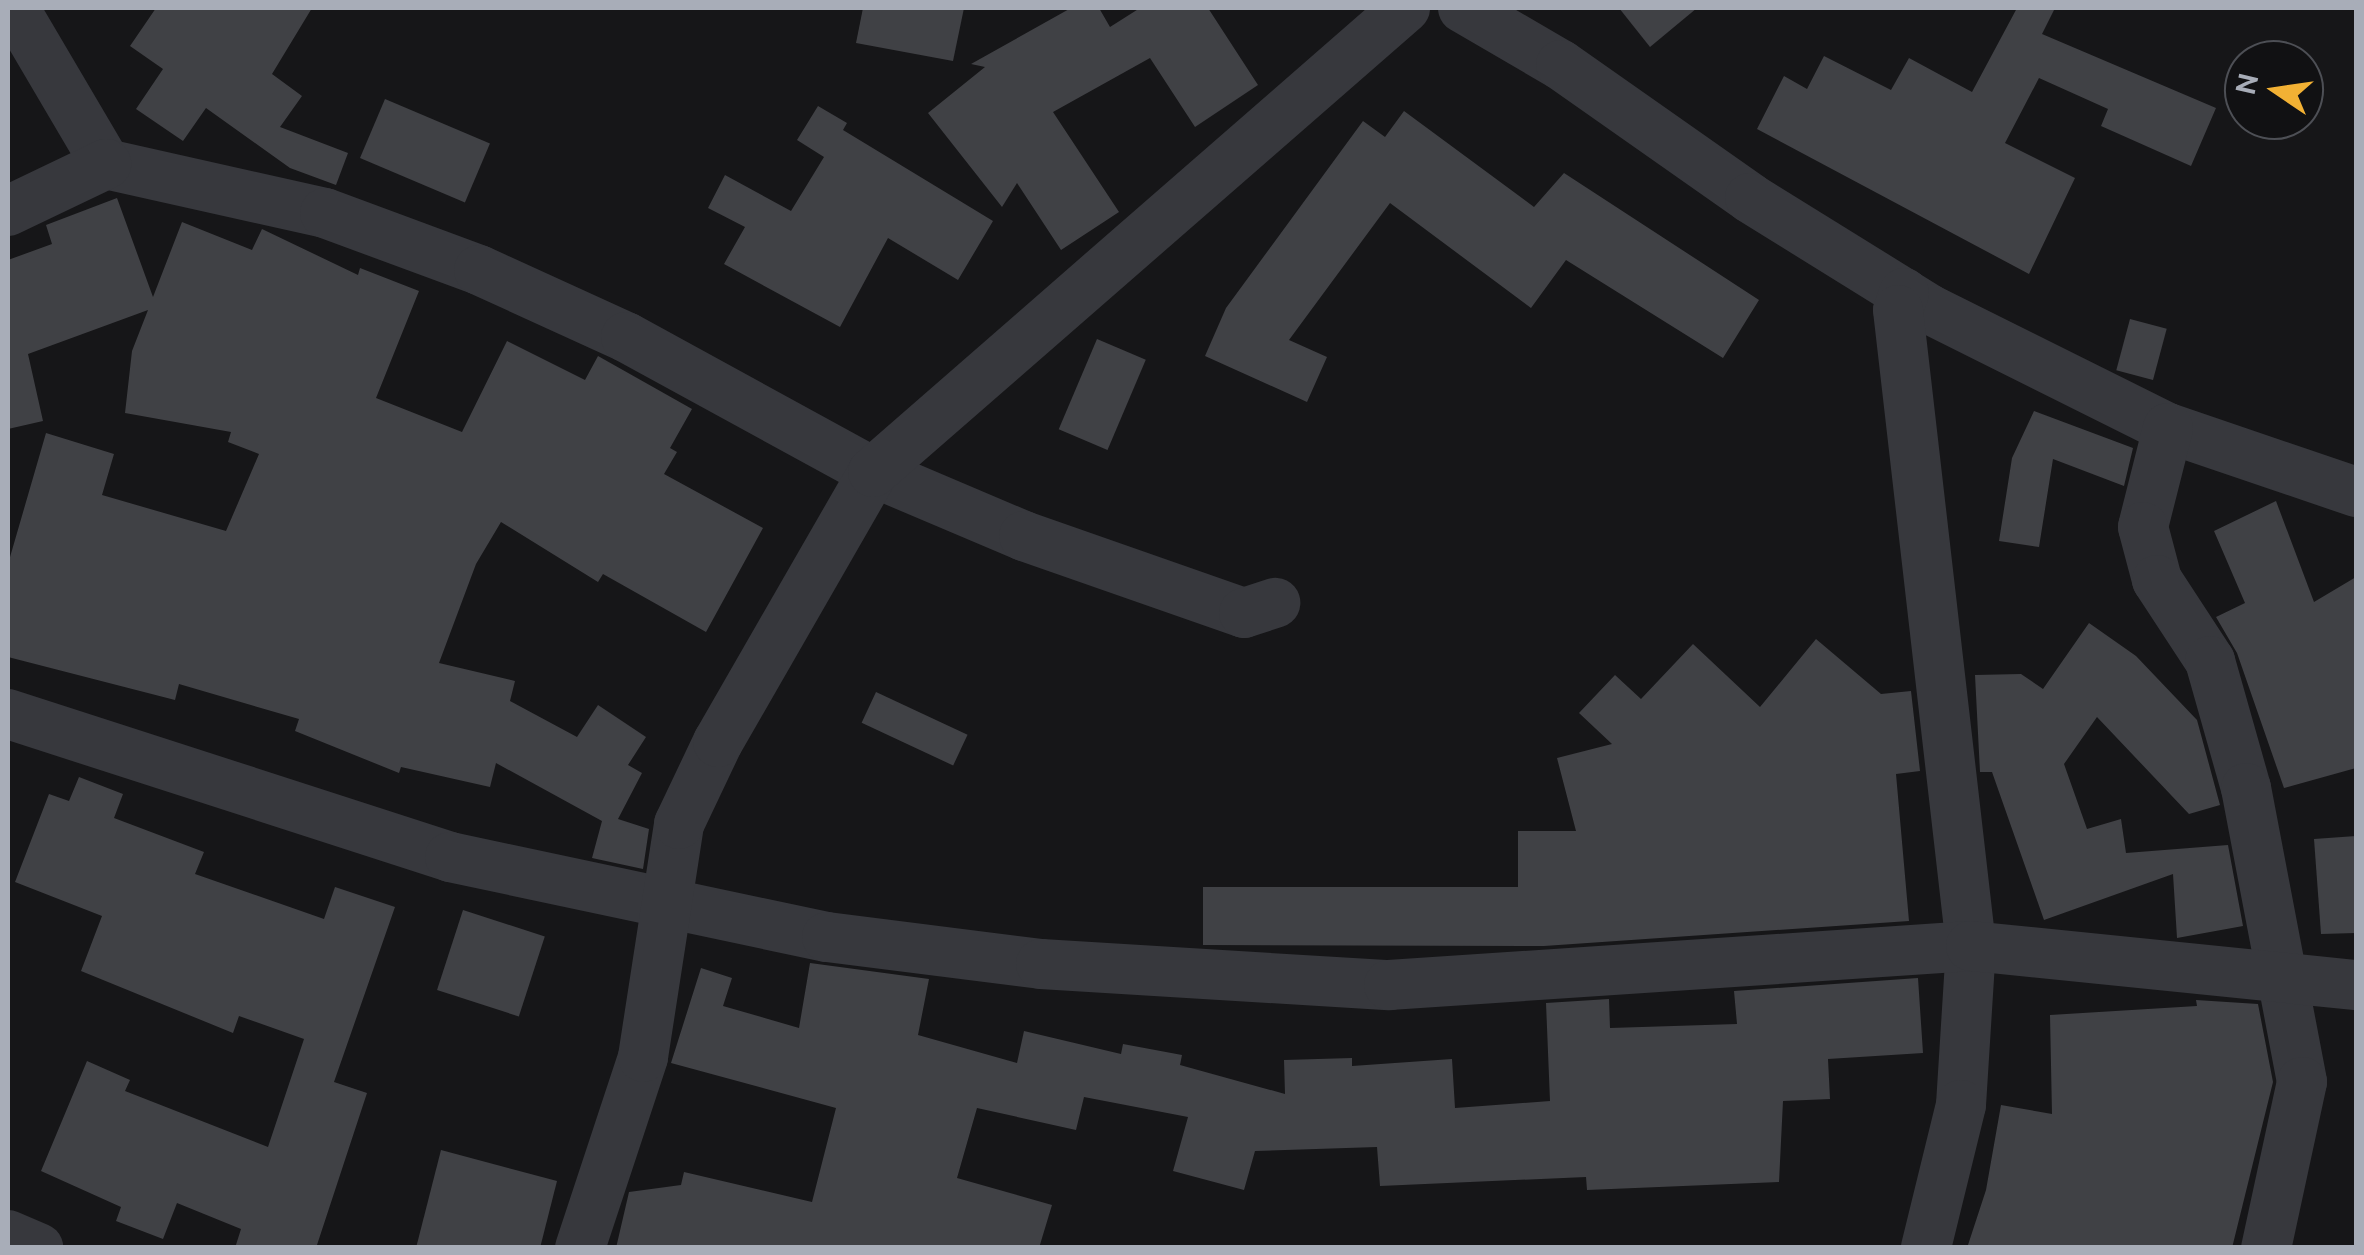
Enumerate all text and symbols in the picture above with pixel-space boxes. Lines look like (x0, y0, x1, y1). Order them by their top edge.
north arrow (2224, 40, 2324, 140)
text: N (2229, 70, 2264, 97)

